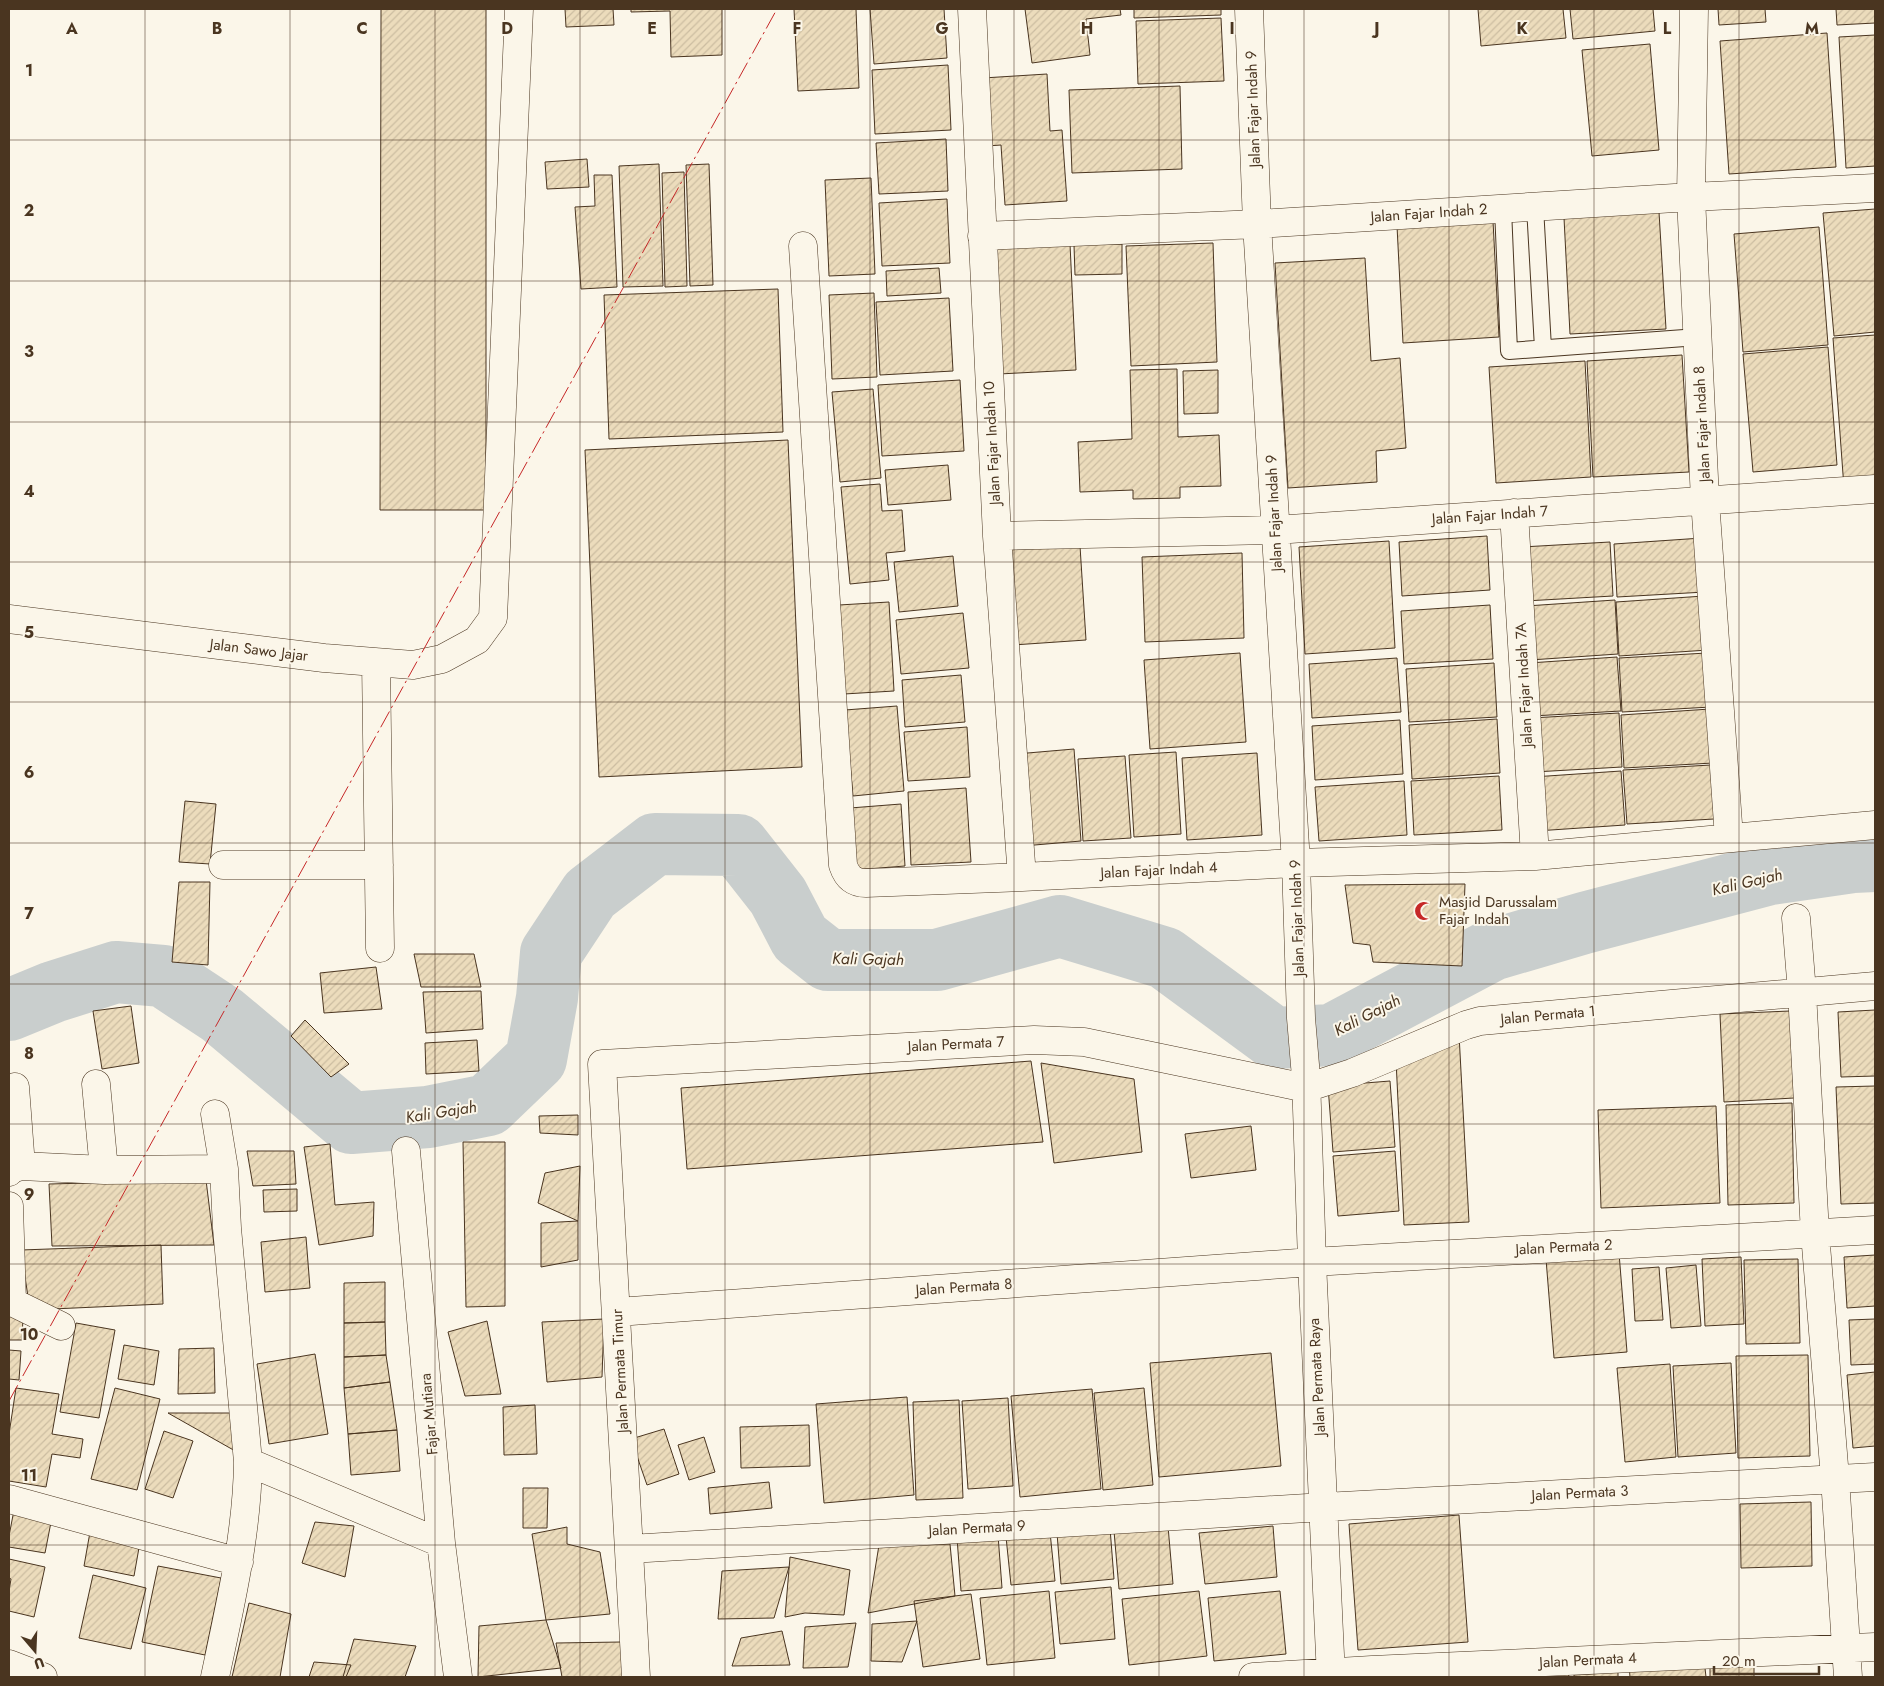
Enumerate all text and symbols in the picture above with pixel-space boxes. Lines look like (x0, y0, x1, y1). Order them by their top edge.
text: A (65, 17, 78, 40)
text: B (212, 17, 222, 40)
text: C (356, 17, 368, 40)
text: D (501, 17, 513, 40)
text: E (647, 17, 657, 40)
text: F (793, 17, 801, 40)
text: G (935, 17, 949, 40)
text: H (1081, 17, 1093, 40)
text: I (1229, 17, 1235, 40)
text: J (1371, 17, 1380, 40)
text: K (1516, 17, 1528, 40)
text: L (1663, 17, 1672, 40)
text: M (1805, 17, 1819, 40)
street label: Jalan Fajar Indah 9 (1240, 50, 1266, 170)
text: 1 (25, 59, 33, 82)
street label: Jalan Fajar Indah 2 (1368, 198, 1488, 228)
text: 2 (24, 199, 34, 222)
text: 3 (24, 340, 34, 363)
street label: Jalan Fajar Indah 8 (1688, 365, 1716, 485)
street label: Jalan Fajar Indah 10 (978, 380, 1006, 508)
street label: Jalan Fajar Indah 9 (1260, 454, 1288, 574)
text: 4 (23, 480, 35, 503)
street label: Jalan Fajar Indah 7 (1429, 500, 1549, 530)
text: 5 (24, 621, 34, 644)
street label: Jalan Fajar Indah 7A (1510, 622, 1538, 750)
street label: Jalan Sawo Jajar (207, 633, 310, 667)
text: 6 (24, 761, 34, 784)
street label: Jalan Fajar Indah 4 (1098, 856, 1218, 884)
street label: Jalan Fajar Indah 9 (1284, 859, 1310, 979)
water label: Kali Gajah (1709, 863, 1785, 901)
place label: Masjid Darussalam Fajar Indah (1439, 891, 1557, 930)
mosque icon: Masjid Darussalam Fajar Indah (1413, 900, 1435, 922)
text: 7 (24, 902, 34, 925)
water label: Kali Gajah (832, 947, 904, 971)
water label: Kali Gajah (1330, 988, 1404, 1042)
street label: Jalan Permata 1 (1497, 1000, 1597, 1030)
street label: Jalan Permata 7 (905, 1030, 1005, 1058)
text: 8 (24, 1042, 34, 1065)
water label: Kali Gajah (404, 1095, 478, 1129)
text: 9 (24, 1183, 34, 1206)
street label: Jalan Permata 2 (1513, 1233, 1613, 1261)
street label: Jalan Permata 8 (913, 1273, 1013, 1301)
street label: Jalan Permata Timur (606, 1307, 634, 1436)
street label: Jalan Permata Raya (1303, 1317, 1331, 1439)
text: 10 (20, 1323, 38, 1346)
street label: Fajar Mutiara (414, 1372, 444, 1456)
text: 11 (21, 1464, 37, 1487)
street label: Jalan Permata 3 (1529, 1479, 1629, 1507)
street label: Jalan Permata 9 (926, 1514, 1026, 1542)
north arrow (10, 1626, 60, 1676)
scale bar (1714, 1644, 1819, 1676)
street label: Jalan Permata 4 (1537, 1646, 1637, 1674)
text: 20 m (1722, 1650, 1756, 1672)
text: U (31, 1652, 47, 1674)

